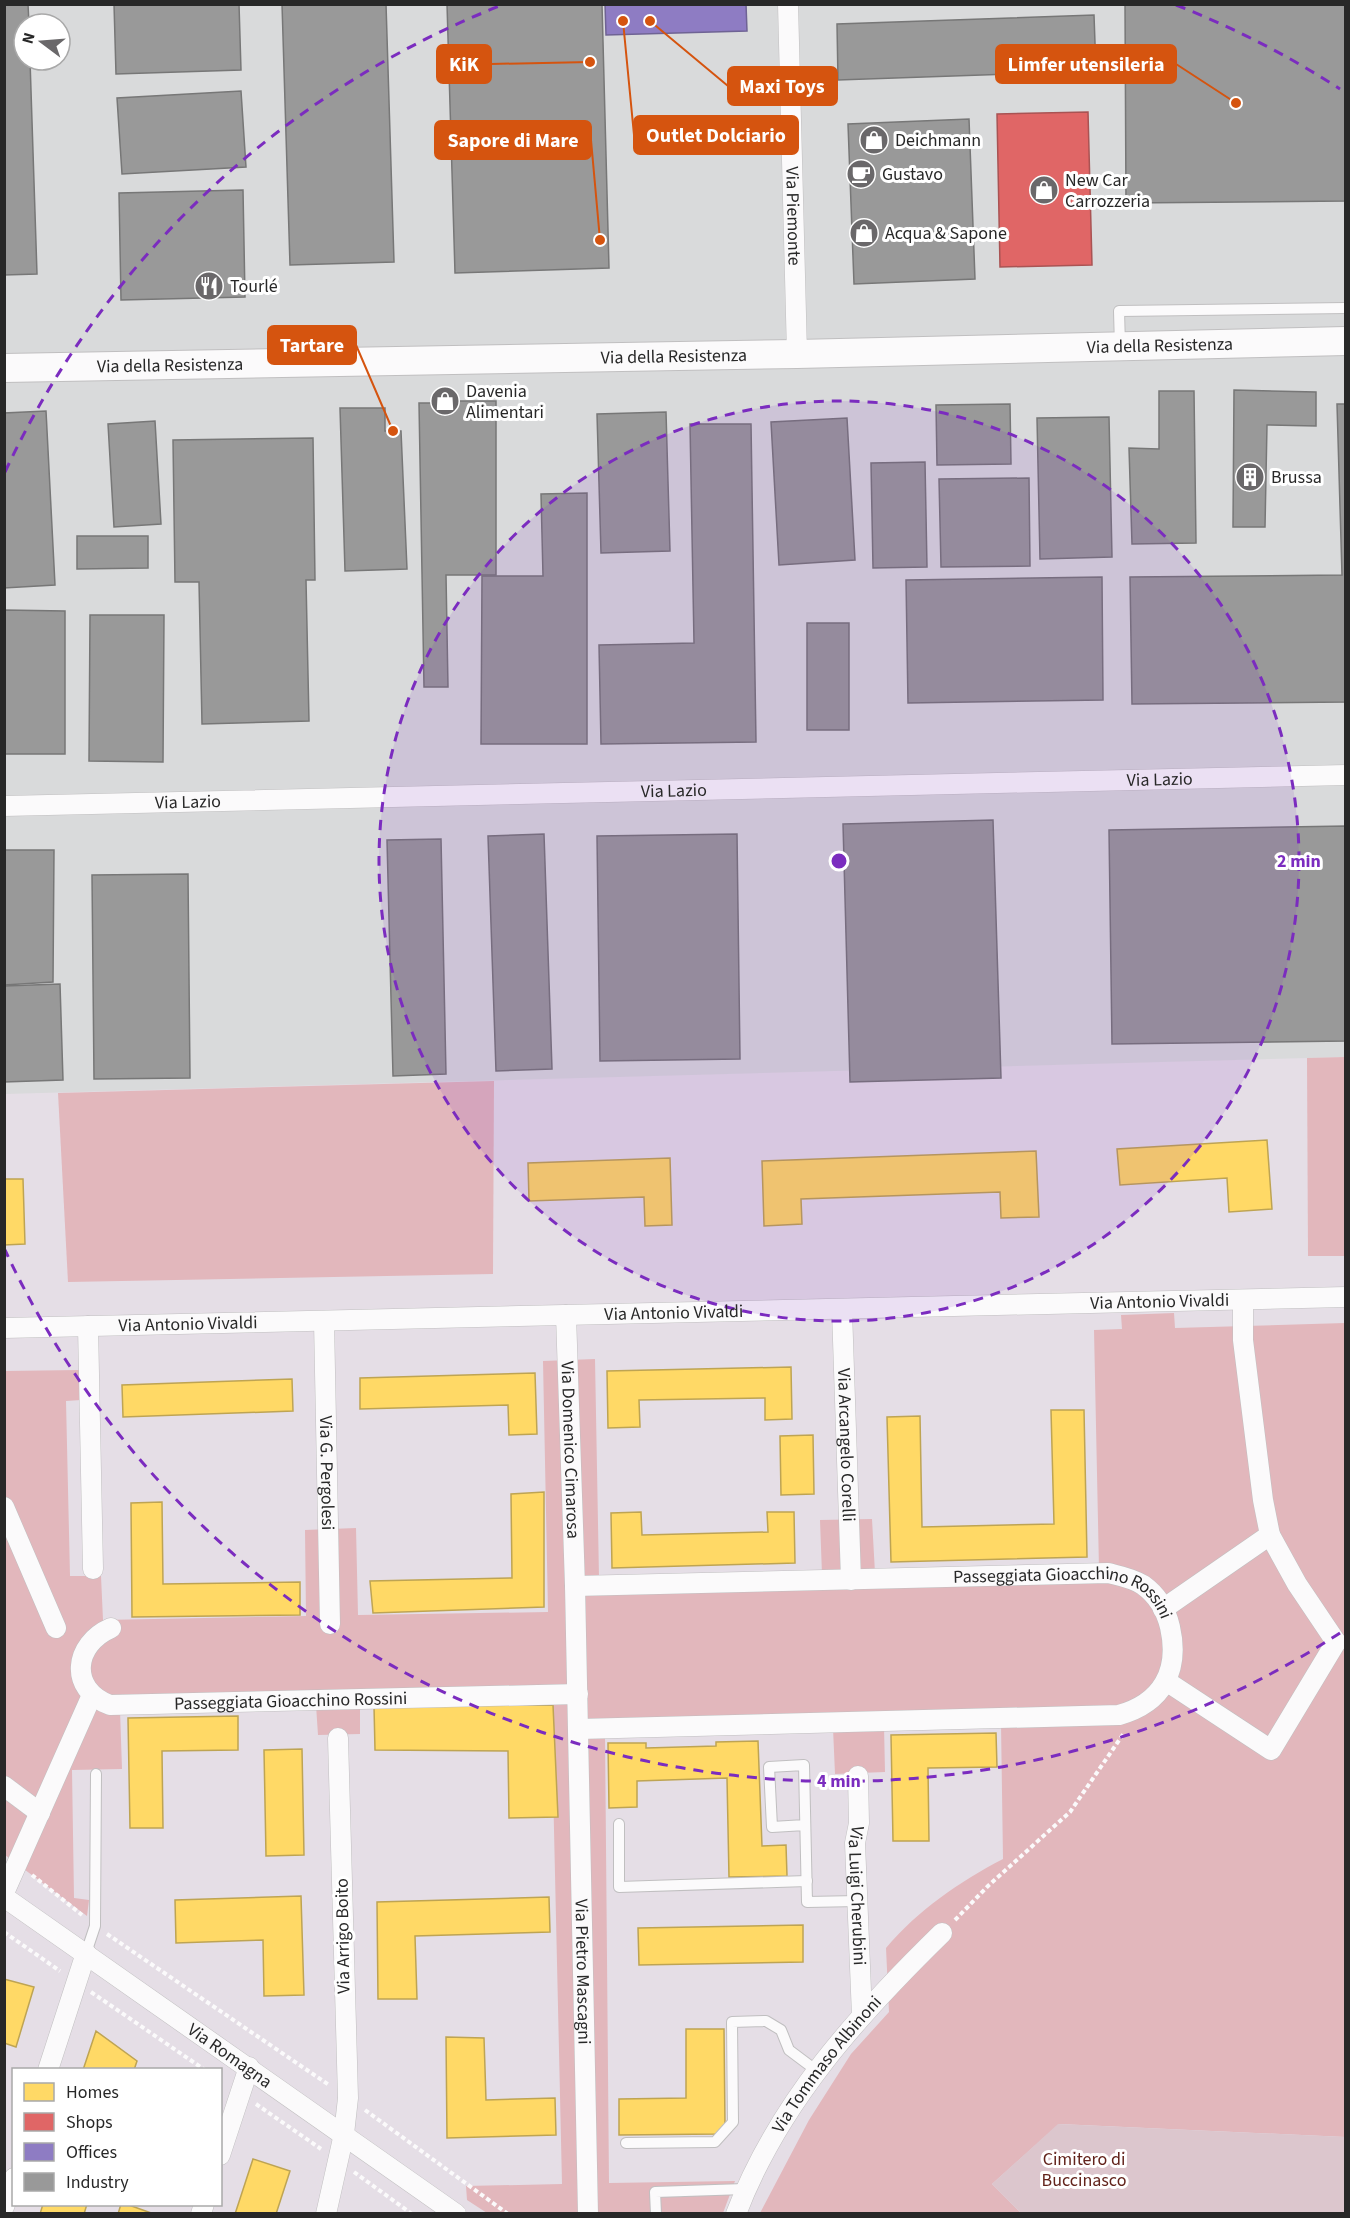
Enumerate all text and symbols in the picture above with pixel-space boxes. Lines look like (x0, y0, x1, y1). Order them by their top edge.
north arrow (12, 12, 72, 72)
text: N (17, 30, 41, 46)
callout: KiK (437, 45, 491, 83)
callout: Limfer utensileria (996, 45, 1176, 83)
text: KiK (449, 51, 480, 79)
text: Limfer utensileria (1008, 51, 1164, 79)
callout: Maxi Toys (728, 67, 837, 105)
text: Maxi Toys (739, 73, 825, 101)
callout: Outlet Dolciario (634, 116, 798, 154)
callout: Sapore di Mare (435, 121, 591, 159)
text: Outlet Dolciario (646, 122, 786, 150)
shop icon: Deichmann (858, 124, 890, 156)
text: Sapore di Mare (447, 127, 579, 155)
place label: Deichmann (895, 128, 981, 153)
cafe icon: Gustavo (845, 158, 877, 190)
place label: Gustavo (882, 162, 943, 187)
street label: Via Piemonte (780, 166, 807, 266)
place label: New Car Carrozzeria (1065, 168, 1150, 214)
shop icon: New Car Carrozzeria (1028, 174, 1060, 206)
shop icon: Acqua & Sapone (848, 217, 880, 249)
place label: Acqua & Sapone (885, 221, 1007, 246)
restaurant icon: Tourlé (193, 270, 225, 302)
place label: Tourlé (230, 274, 278, 299)
callout: Tartare (268, 326, 356, 364)
street label: Via della Resistenza (1086, 331, 1233, 360)
text: Tartare (280, 332, 344, 360)
street label: Via della Resistenza (601, 342, 747, 370)
street label: Via della Resistenza (97, 351, 243, 379)
place label: Davenia Alimentari (466, 379, 544, 425)
shop icon: Davenia Alimentari (429, 385, 461, 417)
building icon: Brussa (1234, 461, 1266, 493)
place label: Brussa (1271, 465, 1322, 490)
street label: Via Lazio (1126, 766, 1193, 793)
street label: Via Lazio (640, 777, 707, 804)
street label: Via Lazio (155, 788, 221, 815)
text: 2 min (1277, 849, 1321, 874)
centre of rings (829, 851, 849, 871)
street label: Via Antonio Vivaldi (1090, 1287, 1230, 1315)
street label: Via Antonio Vivaldi (604, 1298, 744, 1327)
street label: Via Antonio Vivaldi (118, 1310, 258, 1338)
street label: Via Domenico Cimarosa (555, 1361, 586, 1539)
street label: Via Arcangelo Corelli (831, 1368, 862, 1522)
street label: Via G. Pergolesi (313, 1415, 341, 1530)
street label: Passeggiata Gioacchino Rossini (953, 1560, 1179, 1622)
street label: Passeggiata Gioacchino Rossini (174, 1686, 408, 1716)
text: 4 min (817, 1769, 861, 1794)
street label: Via Luigi Cherubini (842, 1823, 872, 1966)
street label: Via Arrigo Boito (329, 1878, 357, 1994)
street label: Via Pietro Mascagni (569, 1899, 597, 2045)
street label: Via Tommaso Albinoni (766, 1990, 887, 2138)
street label: Via Romagna (183, 2017, 277, 2094)
legend (12, 2068, 222, 2206)
text: Homes (66, 2080, 119, 2105)
text: Shops (66, 2110, 113, 2135)
text: Offices (66, 2140, 117, 2165)
park label: Cimitero di Buccinasco (1042, 2147, 1126, 2193)
text: Industry (66, 2170, 129, 2195)

